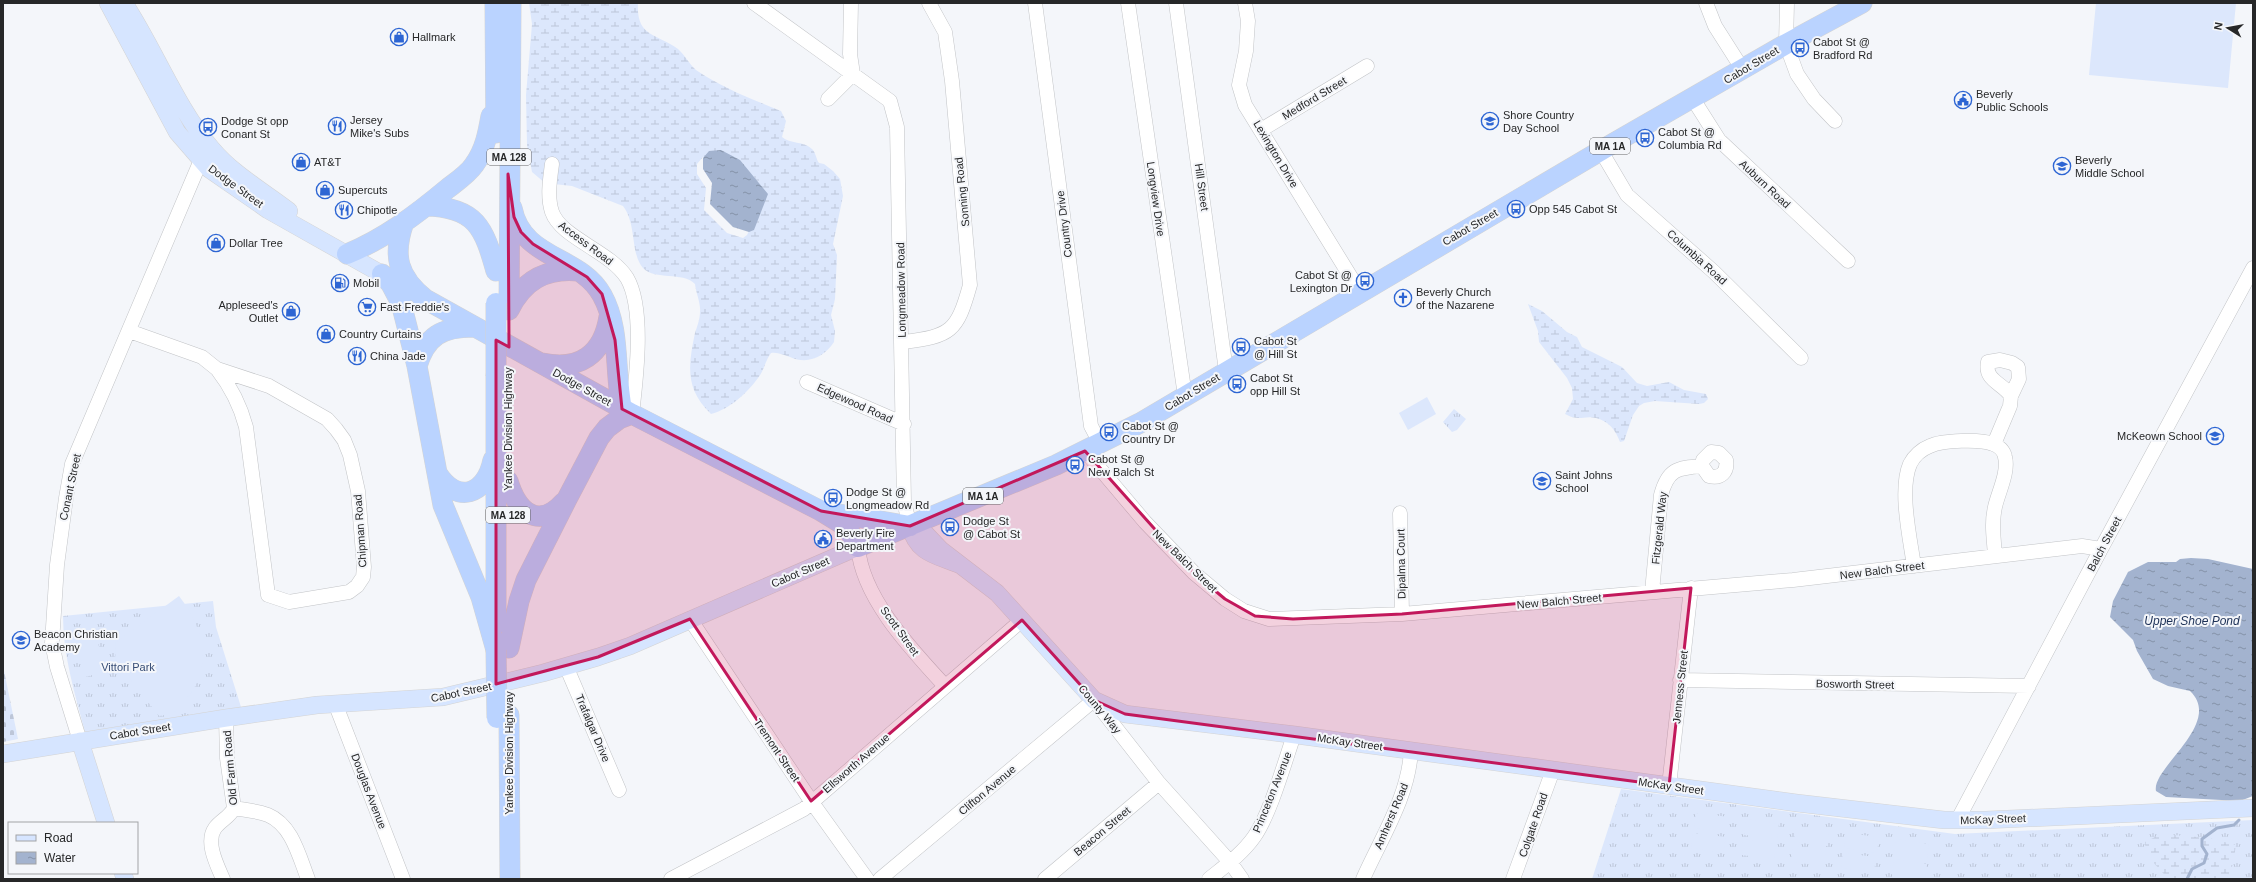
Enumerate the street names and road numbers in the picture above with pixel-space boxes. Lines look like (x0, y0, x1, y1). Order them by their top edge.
street label: Cabot Street (1721, 44, 1781, 86)
street label: Medford Street (1280, 74, 1348, 122)
street label: Lexington Drive (1251, 118, 1301, 190)
road number: MA 1A (1590, 138, 1630, 154)
road number: MA 128 (487, 149, 531, 165)
street label: Sonning Road (952, 157, 972, 227)
street label: Auburn Road (1737, 158, 1793, 210)
street label: Longview Drive (1145, 161, 1167, 237)
street label: Dodge Street (206, 162, 266, 210)
street label: Hill Street (1193, 163, 1211, 211)
street label: Country Drive (1054, 190, 1074, 258)
street label: Cabot Street (1440, 206, 1500, 248)
street label: Access Road (557, 219, 615, 267)
street label: Columbia Road (1665, 227, 1729, 287)
street label: Longmeadow Road (894, 242, 908, 338)
street label: Dodge Street (551, 366, 613, 408)
street label: Yankee Division Highway (502, 367, 514, 491)
street label: Cabot Street (1162, 371, 1222, 413)
street label: Edgewood Road (815, 381, 895, 425)
street label: Conant Street (57, 453, 83, 521)
road number: MA 1A (963, 488, 1003, 504)
street label: Fitzgerald Way (1649, 491, 1669, 565)
street label: Chipman Road (351, 494, 369, 568)
road number: MA 128 (486, 507, 530, 523)
street label: Balch Street (2085, 515, 2123, 573)
street label: New Balch Street (1150, 527, 1220, 595)
street label: Dipalma Court (1394, 529, 1408, 599)
street label: Cabot Street (769, 554, 831, 590)
street label: New Balch Street (1839, 559, 1925, 581)
street label: New Balch Street (1516, 591, 1602, 611)
street label: Scott Street (878, 604, 922, 658)
street label: Jenness Street (1670, 650, 1690, 724)
street label: Bosworth Street (1816, 677, 1894, 691)
street label: Cabot Street (430, 680, 492, 704)
street label: County Way (1076, 682, 1124, 736)
street label: Yankee Division Highway (503, 691, 515, 815)
street label: Trafalgar Drive (573, 692, 613, 764)
street label: Tremont Street (752, 716, 802, 784)
street label: Cabot Street (109, 720, 171, 742)
street label: Old Farm Road (221, 730, 239, 806)
street label: Ellsworth Avenue (820, 731, 892, 795)
street label: McKay Street (1316, 731, 1384, 753)
street label: Princeton Avenue (1250, 750, 1294, 834)
street label: Douglas Avenue (349, 752, 389, 830)
street label: Clifton Avenue (956, 763, 1018, 817)
street label: McKay Street (1637, 775, 1705, 797)
street label: Amherst Road (1372, 781, 1410, 851)
street label: Colgate Road (1516, 791, 1550, 859)
street label: Beacon Street (1071, 804, 1133, 858)
street label: McKay Street (1960, 812, 2026, 826)

